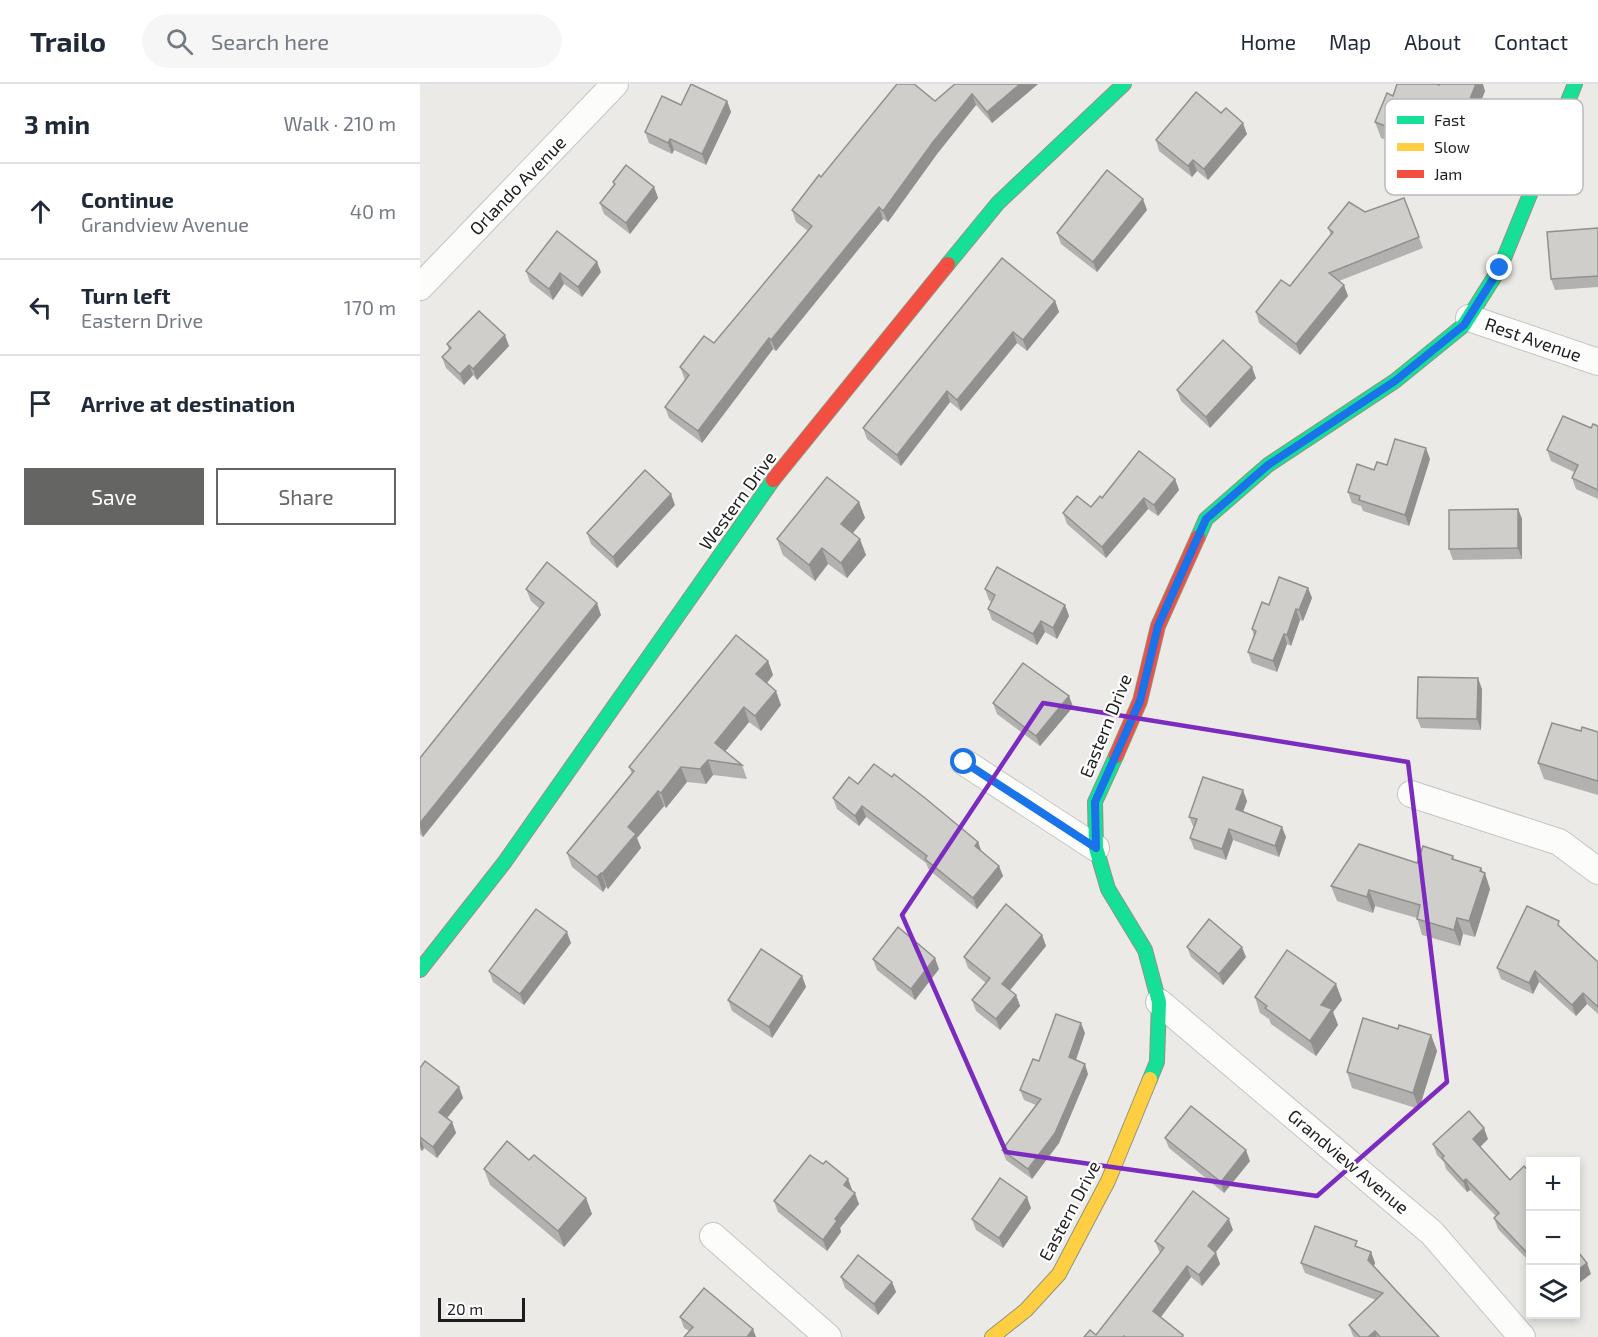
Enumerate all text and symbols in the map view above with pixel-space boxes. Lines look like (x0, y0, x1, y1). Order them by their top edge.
search box (142, 14, 562, 68)
text: Trailo (30, 24, 106, 58)
icon: search (163, 25, 196, 58)
text: Search here (211, 28, 329, 54)
text: Home (1240, 29, 1296, 54)
text: Map (1329, 29, 1371, 54)
text: About (1404, 29, 1461, 54)
text: Contact (1494, 29, 1568, 54)
legend (1385, 99, 1583, 195)
text: 3 min (24, 108, 90, 139)
text: Fast (1434, 110, 1465, 129)
text: Walk · 210 m (284, 111, 396, 135)
street label: Orlando Avenue (464, 131, 570, 239)
text: Slow (1434, 137, 1470, 156)
text: Jam (1434, 164, 1462, 183)
text: Continue (81, 186, 174, 212)
icon: ahead (24, 195, 57, 228)
text: 40 m (350, 199, 396, 223)
text: Grandview Avenue (81, 212, 249, 236)
route end (1486, 254, 1512, 280)
text: Turn left (81, 282, 170, 308)
icon: left (24, 291, 57, 324)
text: 170 m (344, 295, 396, 319)
text: Eastern Drive (81, 308, 203, 332)
street label: Rest Avenue (1482, 312, 1584, 366)
icon: arrive (24, 387, 57, 420)
text: Arrive at destination (81, 390, 295, 416)
street label: Western Drive (694, 447, 780, 554)
button: Save (24, 468, 204, 525)
button: Share (216, 468, 396, 525)
street label: Eastern Drive (1074, 670, 1136, 781)
route start (950, 748, 976, 774)
street label: Grandview Avenue (1284, 1104, 1414, 1218)
street label: Eastern Drive (1034, 1157, 1105, 1264)
map controls (1526, 1157, 1580, 1319)
button: + (1526, 1157, 1580, 1211)
button: − (1526, 1211, 1580, 1265)
button: layers (1526, 1265, 1580, 1319)
scale bar (438, 1295, 525, 1322)
text: 20 m (447, 1299, 483, 1318)

